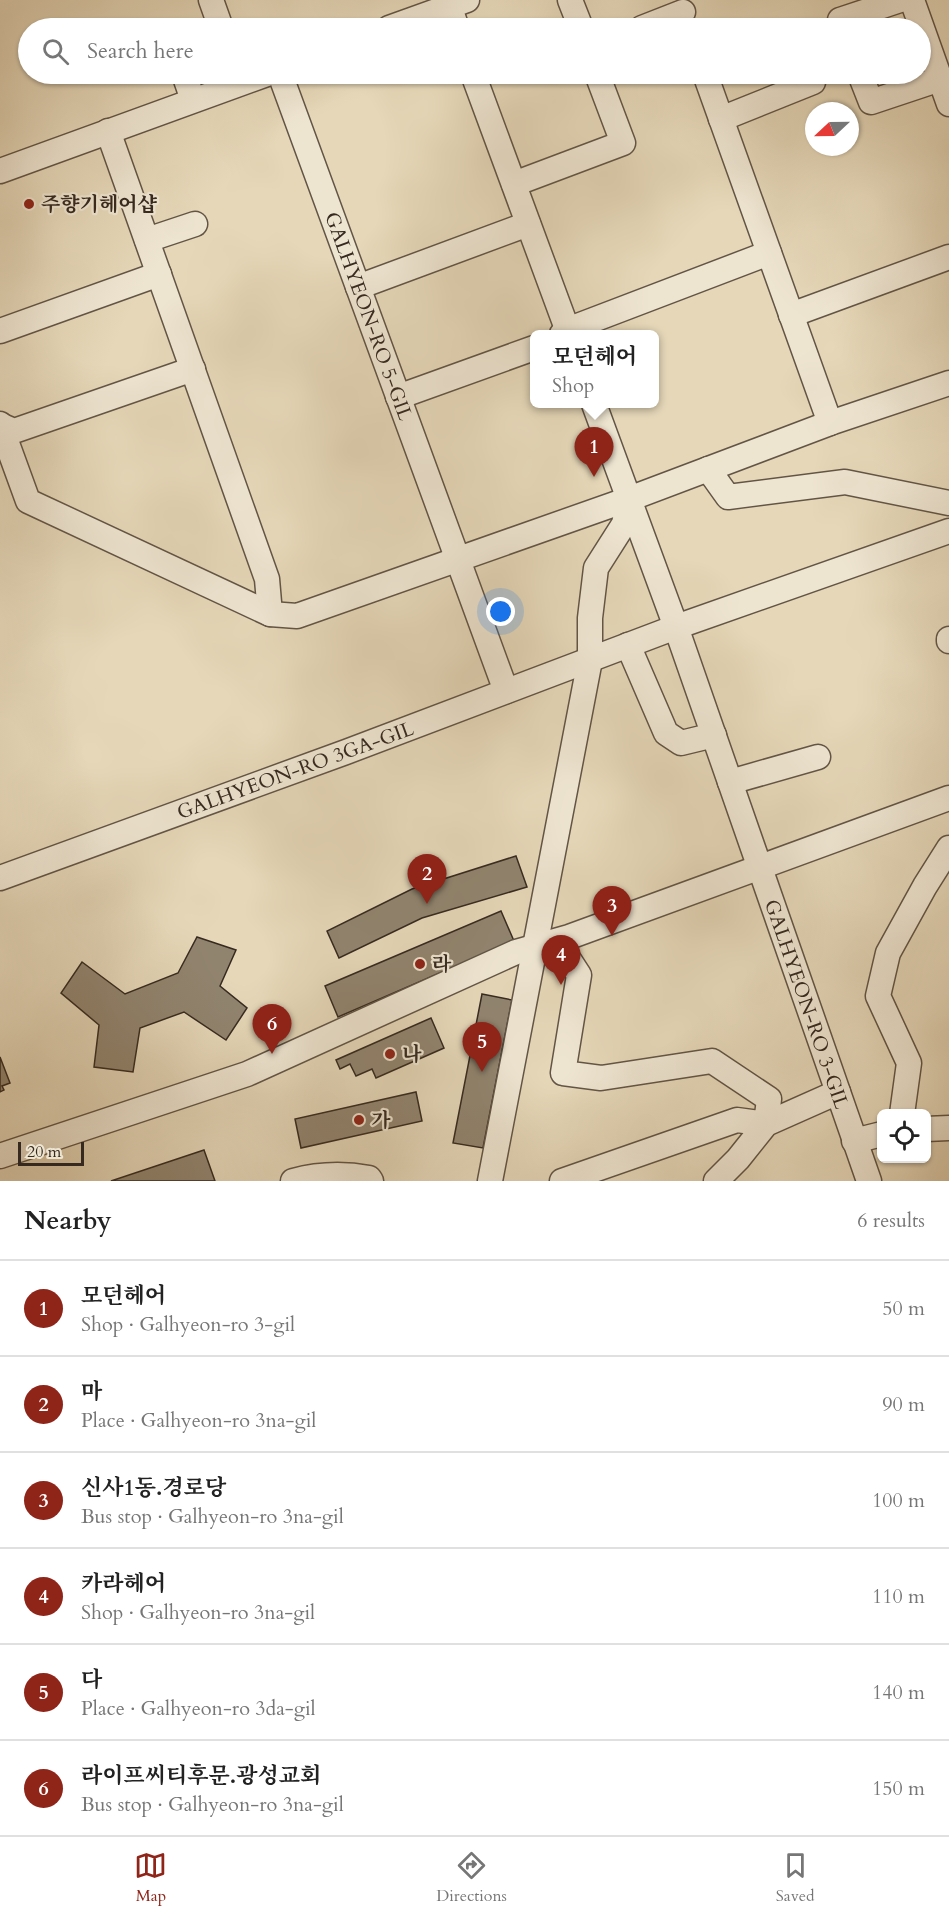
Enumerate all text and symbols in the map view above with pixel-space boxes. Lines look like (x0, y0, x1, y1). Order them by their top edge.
search box (18, 18, 931, 84)
icon: search (39, 35, 72, 68)
text: Search here (87, 36, 194, 66)
north arrow (805, 102, 859, 156)
place label: 주향기헤어샵 (41, 191, 158, 218)
marker: 주향기헤어샵 (22, 197, 36, 211)
street label: GALHYEON-RO 5-GIL (318, 208, 419, 425)
popup (530, 330, 659, 408)
text: 모던헤어 (552, 342, 637, 372)
text: Shop (552, 372, 594, 399)
pin: 1 (574, 428, 614, 477)
your location (486, 597, 515, 626)
street label: GALHYEON-RO 3GA-GIL (173, 715, 418, 826)
pin: 2 (408, 854, 446, 904)
pin: 3 (592, 886, 632, 936)
street label: GALHYEON-RO 3-GIL (758, 896, 855, 1113)
pin: 4 (542, 936, 580, 985)
place label: 라 (432, 951, 452, 978)
marker: 라 (413, 957, 427, 971)
pin: 6 (252, 1004, 292, 1054)
pin: 5 (462, 1022, 502, 1072)
place label: 나 (402, 1041, 422, 1068)
marker: 나 (383, 1047, 397, 1061)
place label: 가 (371, 1107, 391, 1134)
map controls (877, 1109, 931, 1163)
button: locate (877, 1109, 931, 1163)
marker: 가 (352, 1113, 366, 1127)
scale bar (18, 1139, 84, 1166)
text: 20 m (27, 1141, 61, 1163)
text: Nearby (24, 1203, 112, 1238)
text: 6 results (857, 1207, 925, 1234)
text: 모던헤어 (81, 1281, 166, 1311)
text: 1 (38, 1295, 49, 1322)
text: 50 m (882, 1295, 925, 1322)
text: Shop · Galhyeon-ro 3-gil (81, 1311, 295, 1338)
text: 마 (81, 1377, 102, 1407)
text: 2 (38, 1391, 49, 1418)
text: 90 m (882, 1391, 925, 1418)
text: Place · Galhyeon-ro 3na-gil (81, 1407, 316, 1434)
text: 신사1동.경로당 (81, 1473, 226, 1503)
text: 3 (38, 1487, 49, 1514)
text: 100 m (872, 1487, 925, 1514)
text: Bus stop · Galhyeon-ro 3na-gil (81, 1503, 344, 1530)
text: 카라헤어 (81, 1569, 166, 1599)
text: 4 (38, 1583, 49, 1610)
text: 110 m (872, 1583, 925, 1610)
text: Shop · Galhyeon-ro 3na-gil (81, 1599, 315, 1626)
text: 다 (81, 1665, 102, 1695)
text: 5 (38, 1679, 49, 1706)
text: 140 m (872, 1679, 925, 1706)
text: Place · Galhyeon-ro 3da-gil (81, 1695, 316, 1722)
text: 라이프씨티후문.광성교회 (81, 1761, 321, 1791)
text: 6 (38, 1775, 49, 1802)
text: 150 m (872, 1775, 925, 1802)
text: Bus stop · Galhyeon-ro 3na-gil (81, 1791, 344, 1818)
tab: Map (134, 1849, 167, 1907)
tab: Directions (436, 1849, 507, 1907)
tab: Saved (776, 1849, 815, 1907)

